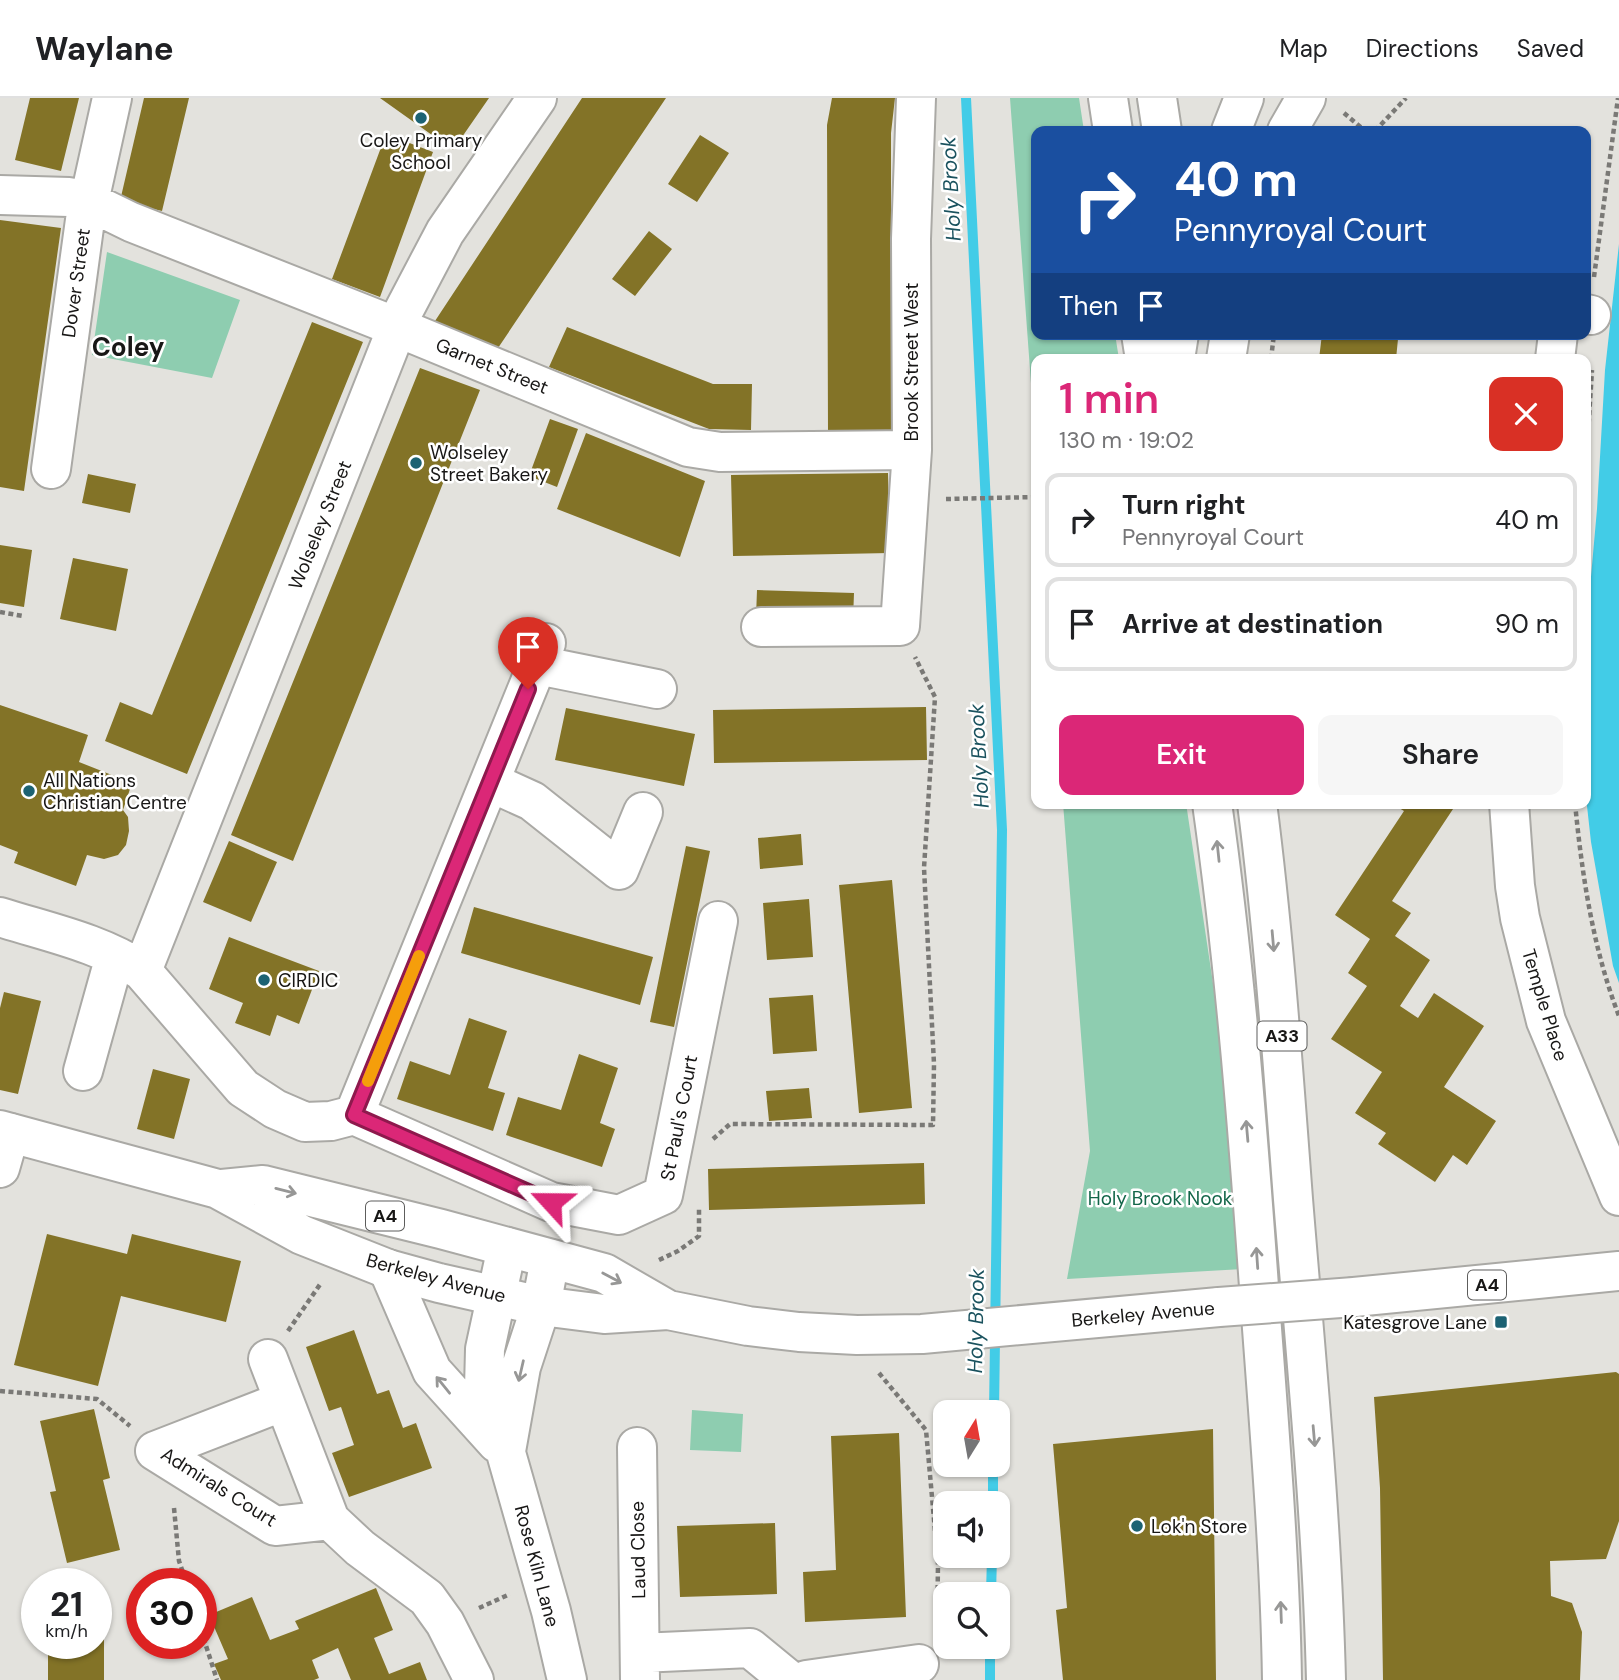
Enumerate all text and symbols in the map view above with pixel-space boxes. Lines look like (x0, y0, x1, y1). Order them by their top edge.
text: Waylane (35, 27, 174, 70)
text: Map (1280, 33, 1328, 64)
text: Directions (1366, 33, 1479, 64)
text: Saved (1517, 33, 1584, 64)
marker: Coley Primary School (413, 110, 429, 126)
place label: Coley Primary School (360, 128, 483, 175)
water label: Holy Brook (934, 136, 968, 242)
text: 40 m (1174, 147, 1298, 211)
icon: right (1059, 154, 1150, 245)
text: Pennyroyal Court (1174, 209, 1427, 251)
street label: Dover Street (56, 227, 96, 339)
street label: Brook Street West (899, 283, 924, 441)
icon: arrive (1132, 287, 1170, 325)
text: Then (1059, 289, 1118, 323)
district label: Coley (92, 330, 165, 364)
street label: Garnet Street (432, 332, 552, 400)
text: 1 min (1059, 371, 1159, 426)
button: close (1489, 377, 1563, 451)
text: 130 m · 19:02 (1059, 425, 1194, 455)
place label: Wolseley Street Bakery (430, 440, 548, 487)
marker: Wolseley Street Bakery (408, 455, 424, 471)
street label: Wolseley Street (283, 457, 357, 593)
text: Turn right (1122, 488, 1246, 522)
icon: right (1063, 501, 1101, 539)
text: 40 m (1495, 503, 1559, 537)
text: Pennyroyal Court (1122, 522, 1304, 552)
icon: arrive (1063, 605, 1101, 643)
text: Arrive at destination (1122, 607, 1383, 641)
text: 90 m (1495, 607, 1559, 641)
pin (498, 617, 558, 689)
icon: arrive (509, 628, 547, 666)
water label: Holy Brook (962, 703, 996, 809)
button: Exit (1059, 715, 1304, 795)
button: Share (1318, 715, 1563, 795)
place label: All Nations Christian Centre (43, 768, 187, 815)
marker: All Nations Christian Centre (21, 783, 37, 799)
one-way arrow (1211, 841, 1224, 863)
one-way arrow (1267, 929, 1280, 952)
street label: Temple Place (1516, 946, 1574, 1064)
place label: CIRDIC (278, 968, 339, 993)
marker: CIRDIC (256, 972, 272, 988)
road number: A33 (1258, 1021, 1306, 1051)
street label: St Paul's Court (655, 1053, 703, 1183)
one-way arrow (1240, 1120, 1253, 1143)
position arrow (514, 1165, 588, 1239)
one-way arrow (274, 1185, 297, 1198)
park label: Holy Brook Nook (1088, 1186, 1233, 1211)
road number: A4 (366, 1202, 404, 1231)
street label: Berkeley Avenue (363, 1247, 509, 1309)
one-way arrow (1250, 1247, 1263, 1270)
water label: Holy Brook (961, 1268, 991, 1374)
road number: A4 (1468, 1270, 1506, 1300)
one-way arrow (601, 1272, 622, 1285)
street label: Berkeley Avenue (1070, 1295, 1216, 1333)
place label: Katesgrove Lane (1343, 1310, 1487, 1335)
marker: Katesgrove Lane (1493, 1314, 1509, 1330)
one-way arrow (514, 1359, 527, 1382)
one-way arrow (435, 1376, 450, 1394)
north arrow (933, 1400, 1010, 1477)
map controls (933, 1400, 1010, 1659)
one-way arrow (1308, 1424, 1321, 1447)
street label: Admirals Court (156, 1441, 282, 1533)
button: sound (933, 1491, 1010, 1568)
street label: Laud Close (625, 1501, 651, 1599)
street label: Rose Kiln Lane (509, 1502, 565, 1630)
place label: Lok'n Store (1151, 1514, 1247, 1539)
marker: Lok'n Store (1129, 1518, 1145, 1534)
speed limit sign: 30 (126, 1568, 217, 1659)
text: 21 (50, 1581, 83, 1627)
button: search (933, 1582, 1010, 1659)
one-way arrow (1274, 1601, 1287, 1624)
text: km/h (45, 1619, 88, 1643)

